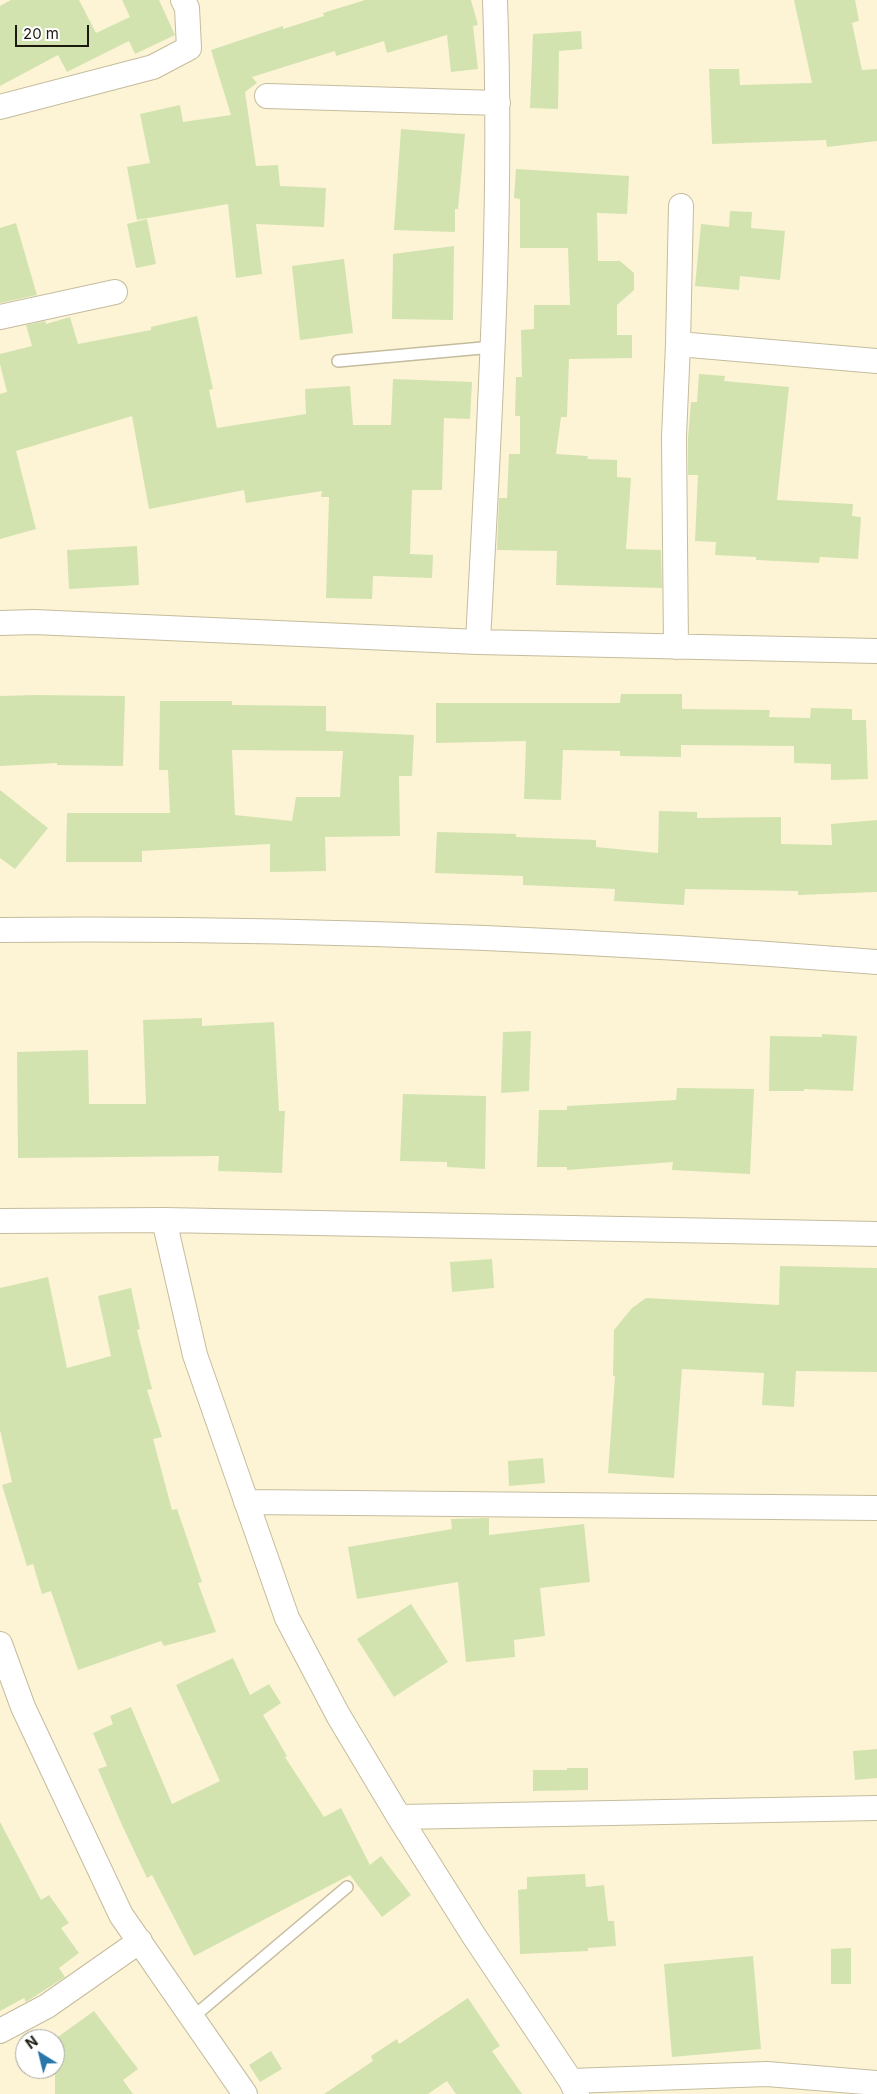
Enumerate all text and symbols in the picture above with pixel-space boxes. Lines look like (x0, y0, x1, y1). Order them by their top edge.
scale bar (18, 15, 91, 47)
text: 20 m (23, 24, 59, 43)
north arrow (15, 2029, 65, 2079)
text: N (22, 2032, 41, 2052)

